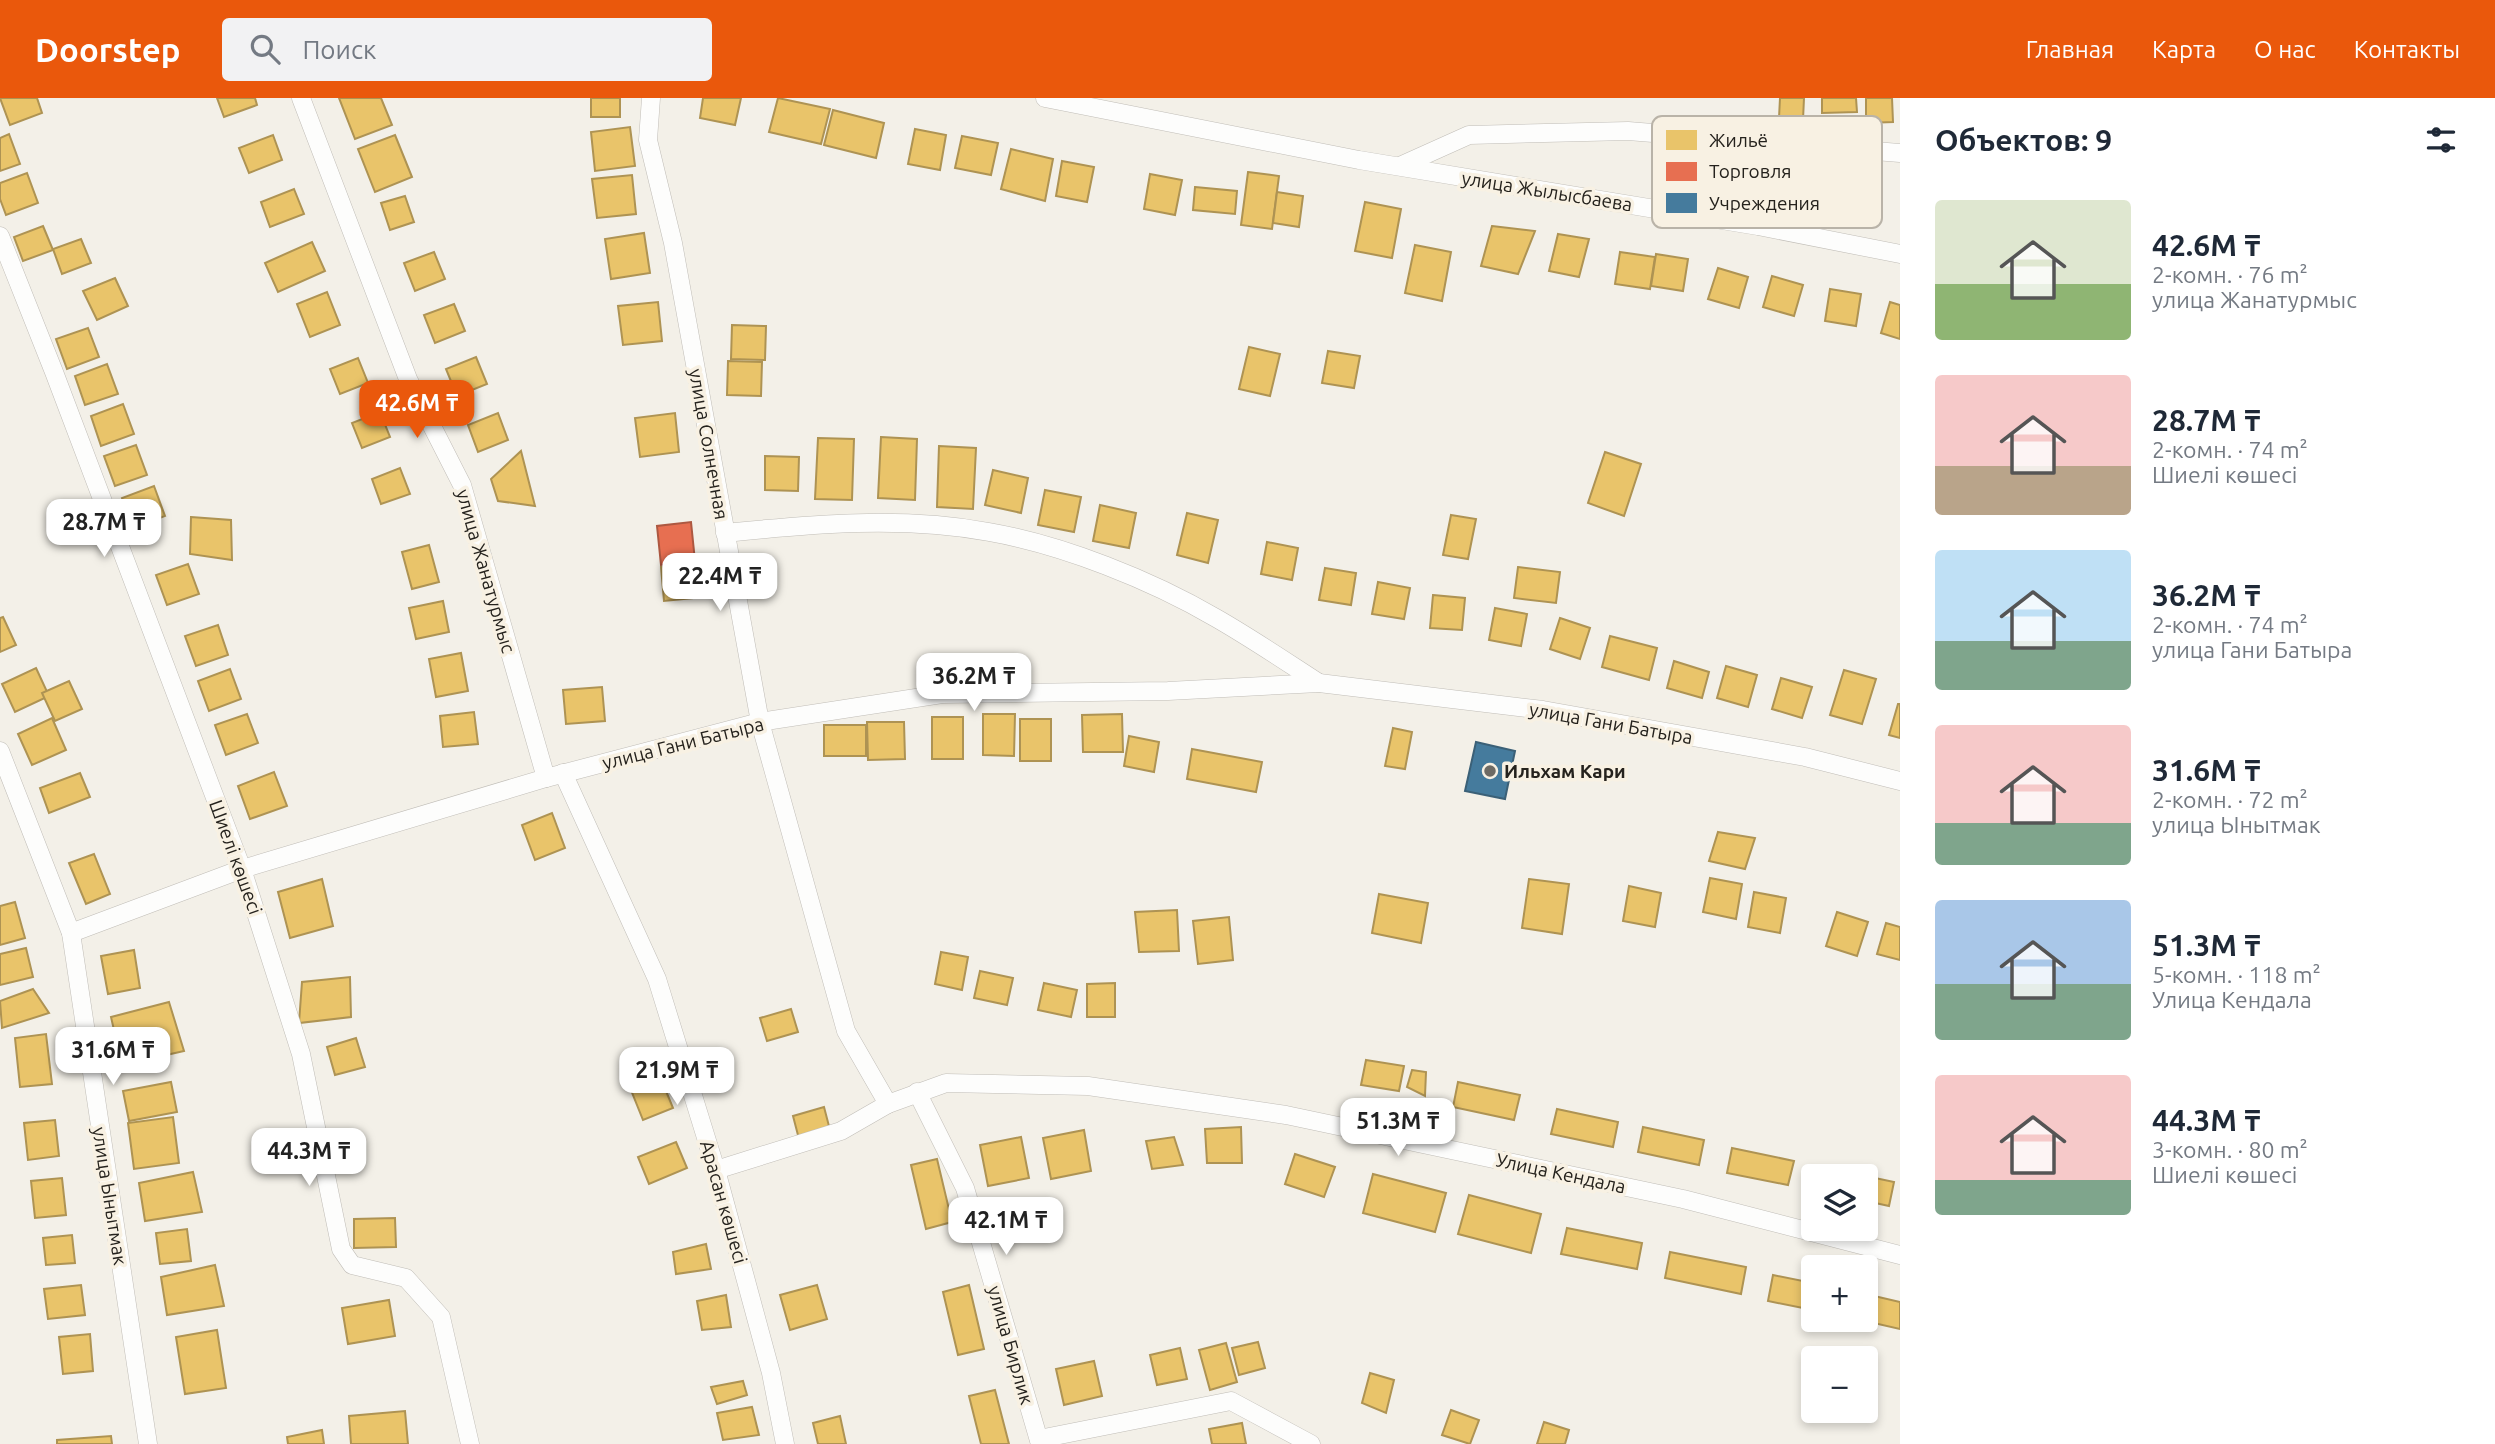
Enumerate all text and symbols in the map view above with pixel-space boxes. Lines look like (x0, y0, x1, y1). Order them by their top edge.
search box (222, 18, 712, 81)
icon: search (246, 30, 284, 68)
text: Doorstep (35, 31, 180, 68)
text: Поиск (302, 35, 376, 64)
text: Главная (2026, 36, 2114, 63)
text: Карта (2152, 36, 2216, 63)
text: О нас (2254, 36, 2316, 63)
text: Контакты (2354, 36, 2460, 63)
legend (1652, 116, 1882, 228)
icon: filters (2422, 121, 2460, 159)
text: Объектов: 9 (1935, 123, 2112, 157)
text: Жильё (1709, 129, 1768, 151)
text: Торговля (1709, 160, 1791, 182)
street label: улица Жылысбаева (1460, 167, 1634, 215)
text: Учреждения (1709, 192, 1820, 214)
icon: home (1991, 228, 2075, 312)
text: 42.6M ₸ (2152, 228, 2261, 262)
text: 2-комн. · 76 m² (2152, 262, 2308, 287)
text: улица Жанатурмыс (2152, 287, 2357, 312)
street label: улица Солнечная (685, 367, 733, 521)
pin: 42.6M ₸ (352, 380, 482, 440)
text: 42.6M ₸ (375, 390, 459, 415)
icon: home (1991, 403, 2075, 487)
text: 28.7M ₸ (2152, 403, 2261, 437)
text: 2-комн. · 74 m² (2152, 437, 2308, 462)
text: Шиелі көшесі (2152, 462, 2297, 487)
street label: улица Жанатурмыс (452, 487, 520, 656)
pin: 28.7M ₸ (39, 500, 169, 559)
text: 28.7M ₸ (62, 509, 146, 534)
pin: 22.4M ₸ (655, 554, 785, 613)
text: 22.4M ₸ (678, 563, 762, 588)
icon: home (1991, 578, 2075, 662)
text: 36.2M ₸ (2152, 578, 2261, 612)
text: 2-комн. · 74 m² (2152, 612, 2308, 637)
text: улица Гани Батыра (2152, 637, 2352, 662)
pin: 36.2M ₸ (909, 654, 1039, 713)
text: 36.2M ₸ (932, 663, 1016, 688)
street label: улица Гани Батыра (1528, 698, 1694, 748)
street label: улица Гани Батыра (600, 712, 766, 774)
icon: home (1991, 753, 2075, 837)
text: 31.6M ₸ (2152, 753, 2261, 787)
place label: Ильхам Кари (1504, 760, 1626, 782)
marker: Ильхам Кари (1482, 763, 1498, 779)
text: 2-комн. · 72 m² (2152, 787, 2308, 812)
street label: Шиелі көшесі (205, 797, 267, 917)
text: улица Ынытмак (2152, 812, 2321, 837)
icon: home (1991, 928, 2075, 1012)
text: 51.3M ₸ (2152, 928, 2261, 962)
text: 5-комн. · 118 m² (2152, 962, 2321, 987)
text: Улица Кендала (2152, 987, 2312, 1012)
pin: 31.6M ₸ (48, 1028, 178, 1087)
text: 31.6M ₸ (71, 1037, 155, 1062)
pin: 21.9M ₸ (612, 1048, 742, 1107)
text: 21.9M ₸ (635, 1057, 719, 1082)
pin: 51.3M ₸ (1333, 1098, 1463, 1158)
icon: home (1991, 1103, 2075, 1187)
text: 44.3M ₸ (2152, 1103, 2261, 1137)
text: 51.3M ₸ (1356, 1108, 1440, 1133)
street label: улица Ынытмак (88, 1126, 132, 1267)
pin: 44.3M ₸ (244, 1128, 374, 1188)
text: 3-комн. · 80 m² (2152, 1137, 2308, 1162)
text: 44.3M ₸ (267, 1138, 351, 1163)
street label: Арасан көшесі (696, 1138, 752, 1266)
street label: Улица Кендала (1494, 1149, 1628, 1197)
text: Шиелі көшесі (2152, 1162, 2297, 1187)
map controls (1801, 1164, 1878, 1423)
button: layers (1801, 1164, 1878, 1241)
pin: 42.1M ₸ (941, 1198, 1071, 1257)
text: 42.1M ₸ (964, 1207, 1048, 1232)
button: + (1801, 1255, 1878, 1332)
street label: улица Бирлик (984, 1283, 1039, 1407)
button: − (1801, 1346, 1878, 1423)

